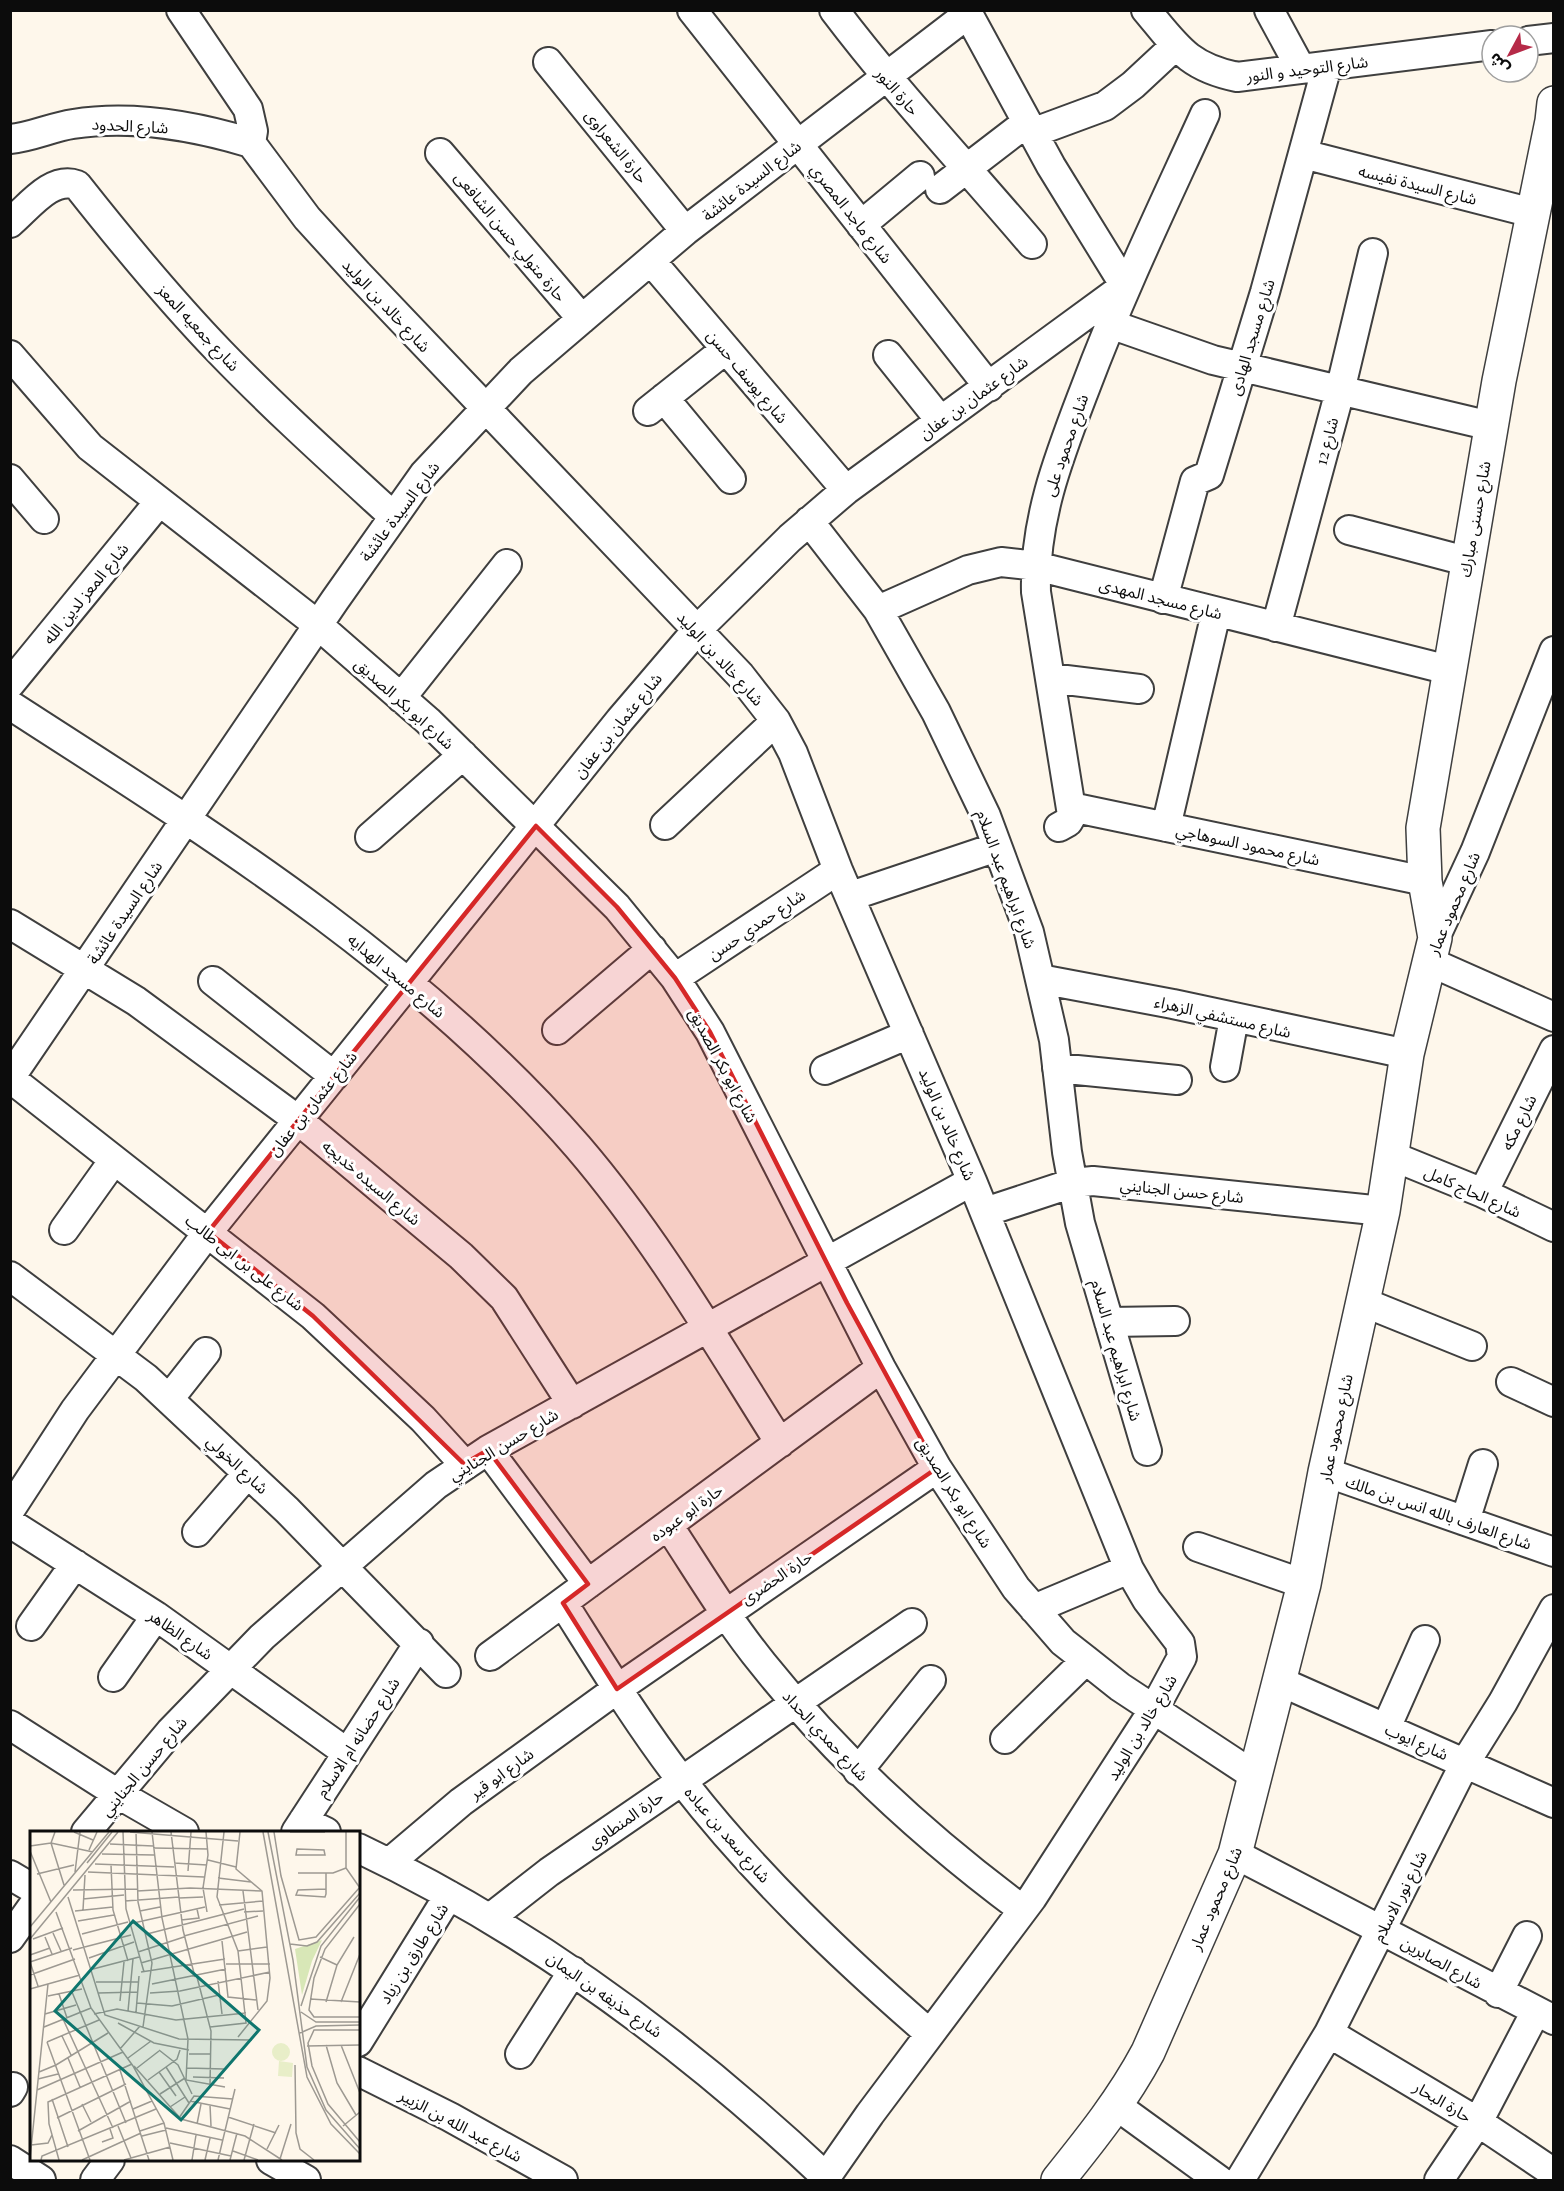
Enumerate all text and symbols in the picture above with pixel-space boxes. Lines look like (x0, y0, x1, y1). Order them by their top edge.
north arrow (1480, 24, 1540, 84)
text: ش (1483, 49, 1513, 79)
street label: شارع التوحيد و النور (1244, 50, 1369, 89)
street label: حارة النور (871, 62, 925, 119)
street label: حارة الشعراوى (581, 105, 653, 187)
street label: شارع الحدود (91, 113, 169, 140)
street label: شارع السيدة عائشة (697, 135, 807, 228)
street label: شارع ماجد المصري (804, 159, 898, 269)
street label: شارع السيدة نفيسه (1356, 159, 1479, 212)
street label: حارة متولي حسن الشافعى (448, 167, 572, 307)
street label: شارع خالد بن الوليد (336, 254, 436, 358)
street label: شارع مسجد الهادى (1223, 276, 1282, 399)
street label: شارع جمعيه المعز (150, 278, 245, 377)
street label: شارع يوسف حسن (700, 325, 793, 429)
street label: شارع عثمان بن عفان (914, 350, 1033, 446)
street label: شارع محمود على (1038, 391, 1095, 500)
street label: شارع 12 (1310, 415, 1345, 468)
street label: شارع السيدة عائشة (354, 457, 446, 567)
street label: شارع حسنى مبارك (1453, 459, 1498, 579)
street label: شارع المعز لدين الله (38, 538, 135, 650)
street label: شارع مسجد المهدى (1097, 573, 1225, 626)
street label: شارع خالد بن الوليد (671, 606, 769, 712)
street label: شارع ابو بكر الصديق (349, 653, 459, 756)
street label: شارع عثمان بن عفان (568, 668, 668, 784)
street label: شارع ابراهيم عبد السلام (969, 807, 1042, 952)
street label: شارع محمود السوهاجي (1174, 819, 1322, 872)
street label: شارع محمود عمار (1421, 848, 1487, 960)
street label: شارع السيدة عائشة (82, 856, 169, 969)
street label: شارع حمدي حسن (703, 884, 810, 967)
street label: شارع مسجد الهدايه (342, 928, 450, 1024)
street label: شارع مستشفي الزهراء (1152, 990, 1293, 1045)
street label: شارع ابو بكر الصديق (682, 1004, 763, 1127)
street label: شارع عثمان بن عفان (263, 1046, 363, 1162)
street label: شارع خالد بن الوليد (912, 1065, 981, 1185)
street label: شارع مكه (1496, 1091, 1543, 1155)
street label: شارع السيده خديجه (316, 1135, 426, 1232)
street label: شارع الحاج كامل (1420, 1160, 1525, 1224)
street label: شارع حسن الجنايني (1119, 1173, 1245, 1210)
street label: شارع على بن ابى طالب (180, 1209, 309, 1317)
street label: شارع ابراهيم عبد السلام (1084, 1277, 1147, 1424)
street label: شارع محمود عمار (1313, 1372, 1360, 1486)
street label: شارع حسن الجنايني (444, 1403, 563, 1488)
street label: شارع الخولي (201, 1430, 273, 1500)
street label: شارع ابو بكر الصديق (910, 1433, 998, 1553)
street label: شارع العارف بالله انس بن مالك (1342, 1470, 1535, 1557)
street label: حارة ابو عبوده (646, 1479, 726, 1545)
street label: حارة الحضرى (736, 1545, 816, 1609)
street label: شارع الظاهر (142, 1603, 218, 1666)
street label: شارع خالد بن الوليد (1101, 1670, 1183, 1785)
street label: شارع حضانه ام الاسلام (310, 1673, 406, 1803)
street label: شارع حمدي الحداد (776, 1685, 873, 1787)
street label: شارع حسن الجنايني (95, 1712, 193, 1822)
street label: شارع ايوب (1381, 1718, 1452, 1767)
street label: شارع ابو قير (464, 1743, 539, 1806)
street label: شارع سعد بن عباده (678, 1782, 776, 1888)
street label: حارة المنطاوى (583, 1785, 667, 1853)
inset map (30, 1831, 360, 2161)
street label: شارع محمود عمار (1183, 1843, 1249, 1955)
street label: شارع نور الاسلام (1367, 1847, 1434, 1947)
street label: شارع طارق بن زياد (374, 1899, 455, 2009)
street label: شارع الصابرين (1396, 1931, 1486, 1996)
street label: شارع حذيفه بن اليمان (541, 1946, 667, 2044)
street label: حارة البحار (1409, 2075, 1476, 2126)
street label: شارع عبد الله بن الزبير (394, 2083, 526, 2169)

